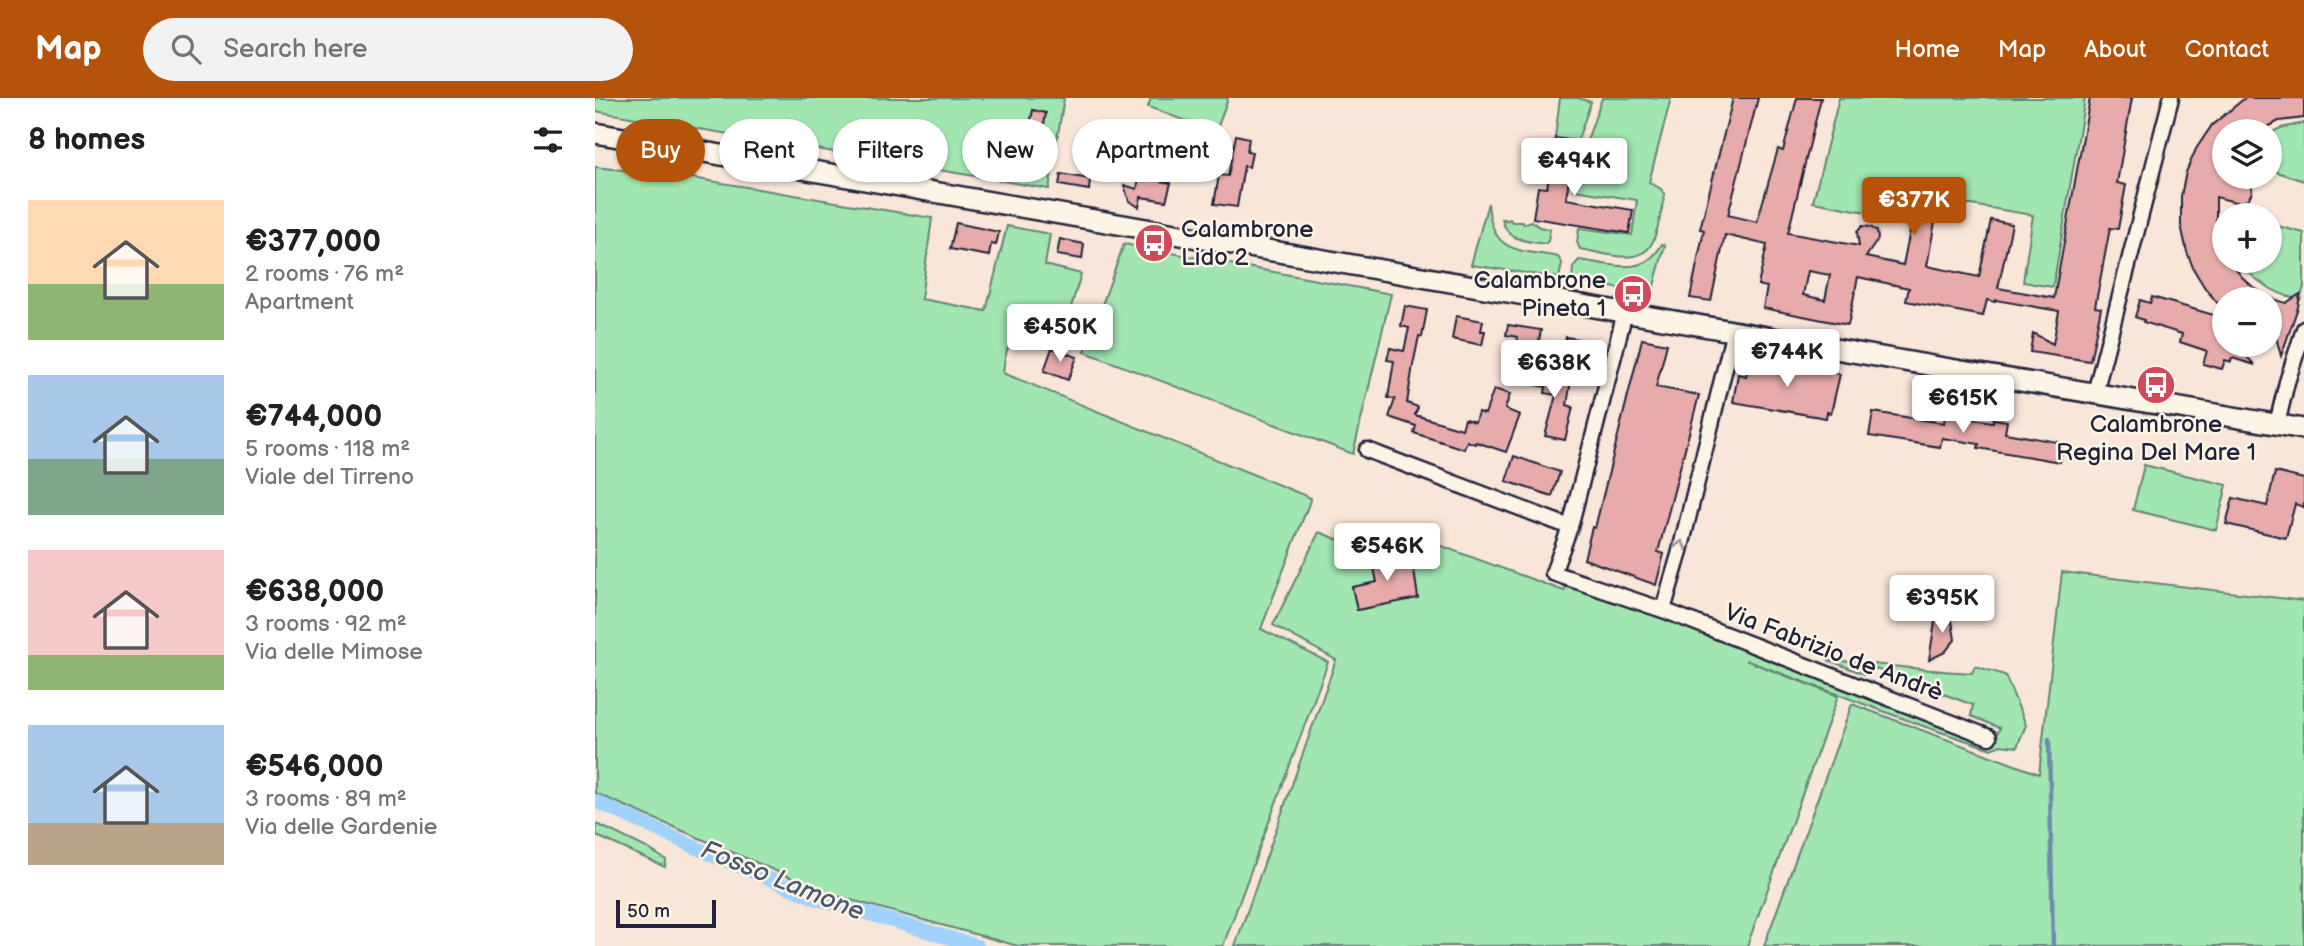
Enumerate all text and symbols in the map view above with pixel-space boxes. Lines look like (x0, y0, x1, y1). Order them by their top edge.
search box (143, 18, 633, 81)
text: Map (35, 29, 101, 69)
icon: search (167, 30, 205, 68)
text: Search here (223, 34, 367, 65)
text: Home (1895, 35, 1960, 64)
text: Map (1998, 35, 2046, 64)
text: About (2084, 35, 2146, 64)
text: Contact (2184, 35, 2269, 64)
chip: Buy (616, 119, 705, 182)
chip: Rent (719, 119, 819, 182)
chip: Filters (833, 119, 948, 182)
chip: New (962, 119, 1058, 182)
chip: Apartment (1072, 119, 1233, 182)
map controls (2212, 119, 2282, 357)
button: layers (2212, 119, 2282, 189)
icon: filters (529, 121, 567, 159)
text: 8 homes (28, 122, 145, 158)
pin: €494K (1525, 139, 1623, 198)
text: €494K (1537, 147, 1611, 175)
pin: €377K (1865, 178, 1963, 237)
text: €377K (1878, 186, 1950, 214)
button: + (2212, 203, 2282, 273)
place label: Calambrone Lido 2 (1181, 215, 1314, 272)
bus stop icon: Calambrone Lido 2 (1133, 222, 1175, 264)
text: €377,000 (245, 224, 381, 260)
icon: home (84, 228, 168, 312)
text: 2 rooms · 76 m² (245, 260, 404, 288)
place label: Calambrone Pineta 1 (1473, 266, 1606, 323)
bus stop icon: Calambrone Pineta 1 (1612, 273, 1654, 315)
button: − (2212, 287, 2282, 357)
text: Apartment (245, 288, 354, 316)
pin: €450K (1011, 304, 1109, 364)
text: €450K (1023, 313, 1097, 341)
pin: €744K (1738, 330, 1836, 389)
text: €744K (1751, 338, 1823, 366)
pin: €638K (1505, 341, 1603, 400)
text: €638K (1517, 349, 1591, 377)
bus stop icon: Calambrone Regina Del Mare 1 (2135, 364, 2177, 406)
pin: €615K (1914, 376, 2012, 435)
text: €615K (1928, 384, 1998, 412)
text: €744,000 (245, 399, 382, 435)
icon: home (84, 403, 168, 487)
place label: Calambrone Regina Del Mare 1 (2056, 410, 2256, 467)
text: 5 rooms · 118 m² (245, 435, 410, 463)
text: Viale del Tirreno (245, 463, 414, 491)
pin: €546K (1338, 524, 1436, 583)
text: €546K (1350, 532, 1424, 560)
one-way arrow (1673, 539, 1687, 551)
text: €638,000 (245, 574, 384, 610)
pin: €395K (1893, 575, 1991, 635)
icon: home (84, 578, 168, 662)
text: €395K (1905, 584, 1979, 612)
street label: Via Fabrizio de Andrè (1720, 597, 1947, 708)
text: 3 rooms · 92 m² (245, 610, 407, 638)
text: Via delle Mimose (245, 638, 423, 666)
text: €546,000 (245, 749, 384, 785)
icon: home (84, 753, 168, 837)
text: 3 rooms · 89 m² (245, 785, 407, 813)
text: Via delle Gardenie (245, 813, 438, 841)
water label: Fosso Lamone (696, 835, 869, 928)
scale bar (616, 897, 716, 929)
text: 50 m (627, 900, 670, 923)

